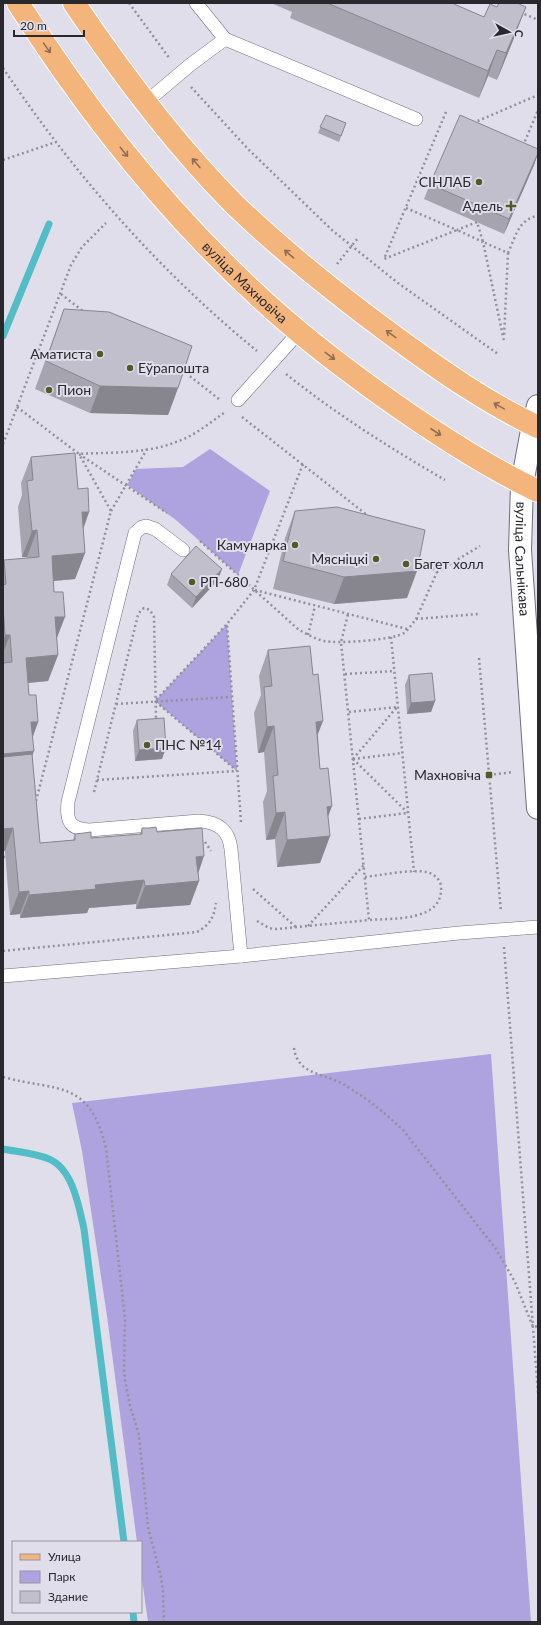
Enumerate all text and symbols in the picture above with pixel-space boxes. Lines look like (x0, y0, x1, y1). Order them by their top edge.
scale bar (14, 12, 84, 38)
north arrow (489, 12, 529, 52)
text: 20 m (20, 18, 47, 33)
text: С (512, 29, 526, 39)
one-way arrow (43, 42, 51, 53)
one-way arrow (119, 147, 128, 158)
one-way arrow (191, 158, 201, 168)
place label: СІНЛАБ (419, 173, 471, 190)
marker: СІНЛАБ (474, 177, 484, 187)
place label: Адель (463, 197, 503, 214)
marker: Адель (506, 201, 516, 211)
street label: вуліца Махновіча (199, 238, 291, 327)
one-way arrow (284, 249, 294, 258)
one-way arrow (386, 330, 397, 338)
place label: Аматиста (30, 345, 92, 362)
marker: Аматиста (95, 349, 105, 359)
one-way arrow (324, 352, 335, 360)
place label: Еўрапошта (138, 359, 209, 376)
marker: Еўрапошта (125, 363, 135, 373)
place label: Пион (57, 381, 91, 398)
marker: Пион (44, 385, 54, 395)
one-way arrow (493, 402, 505, 409)
one-way arrow (430, 428, 441, 436)
street label: вуліца Сальнікава (512, 501, 534, 617)
place label: Камунарка (217, 536, 287, 553)
marker: Камунарка (290, 540, 300, 550)
place label: Мясніцкі (311, 550, 368, 567)
marker: Мясніцкі (371, 554, 381, 564)
place label: Багет холл (414, 555, 484, 572)
marker: Багет холл (401, 559, 411, 569)
place label: РП-680 (200, 573, 248, 590)
marker: РП-680 (187, 577, 197, 587)
place label: ПНС №14 (155, 736, 221, 753)
marker: ПНС №14 (142, 740, 152, 750)
place label: Махновіча (414, 766, 481, 783)
marker: Махновіча (484, 770, 494, 780)
legend (12, 1541, 142, 1613)
text: Улица (48, 1549, 81, 1564)
text: Парк (48, 1569, 76, 1584)
text: Здание (48, 1589, 88, 1604)

